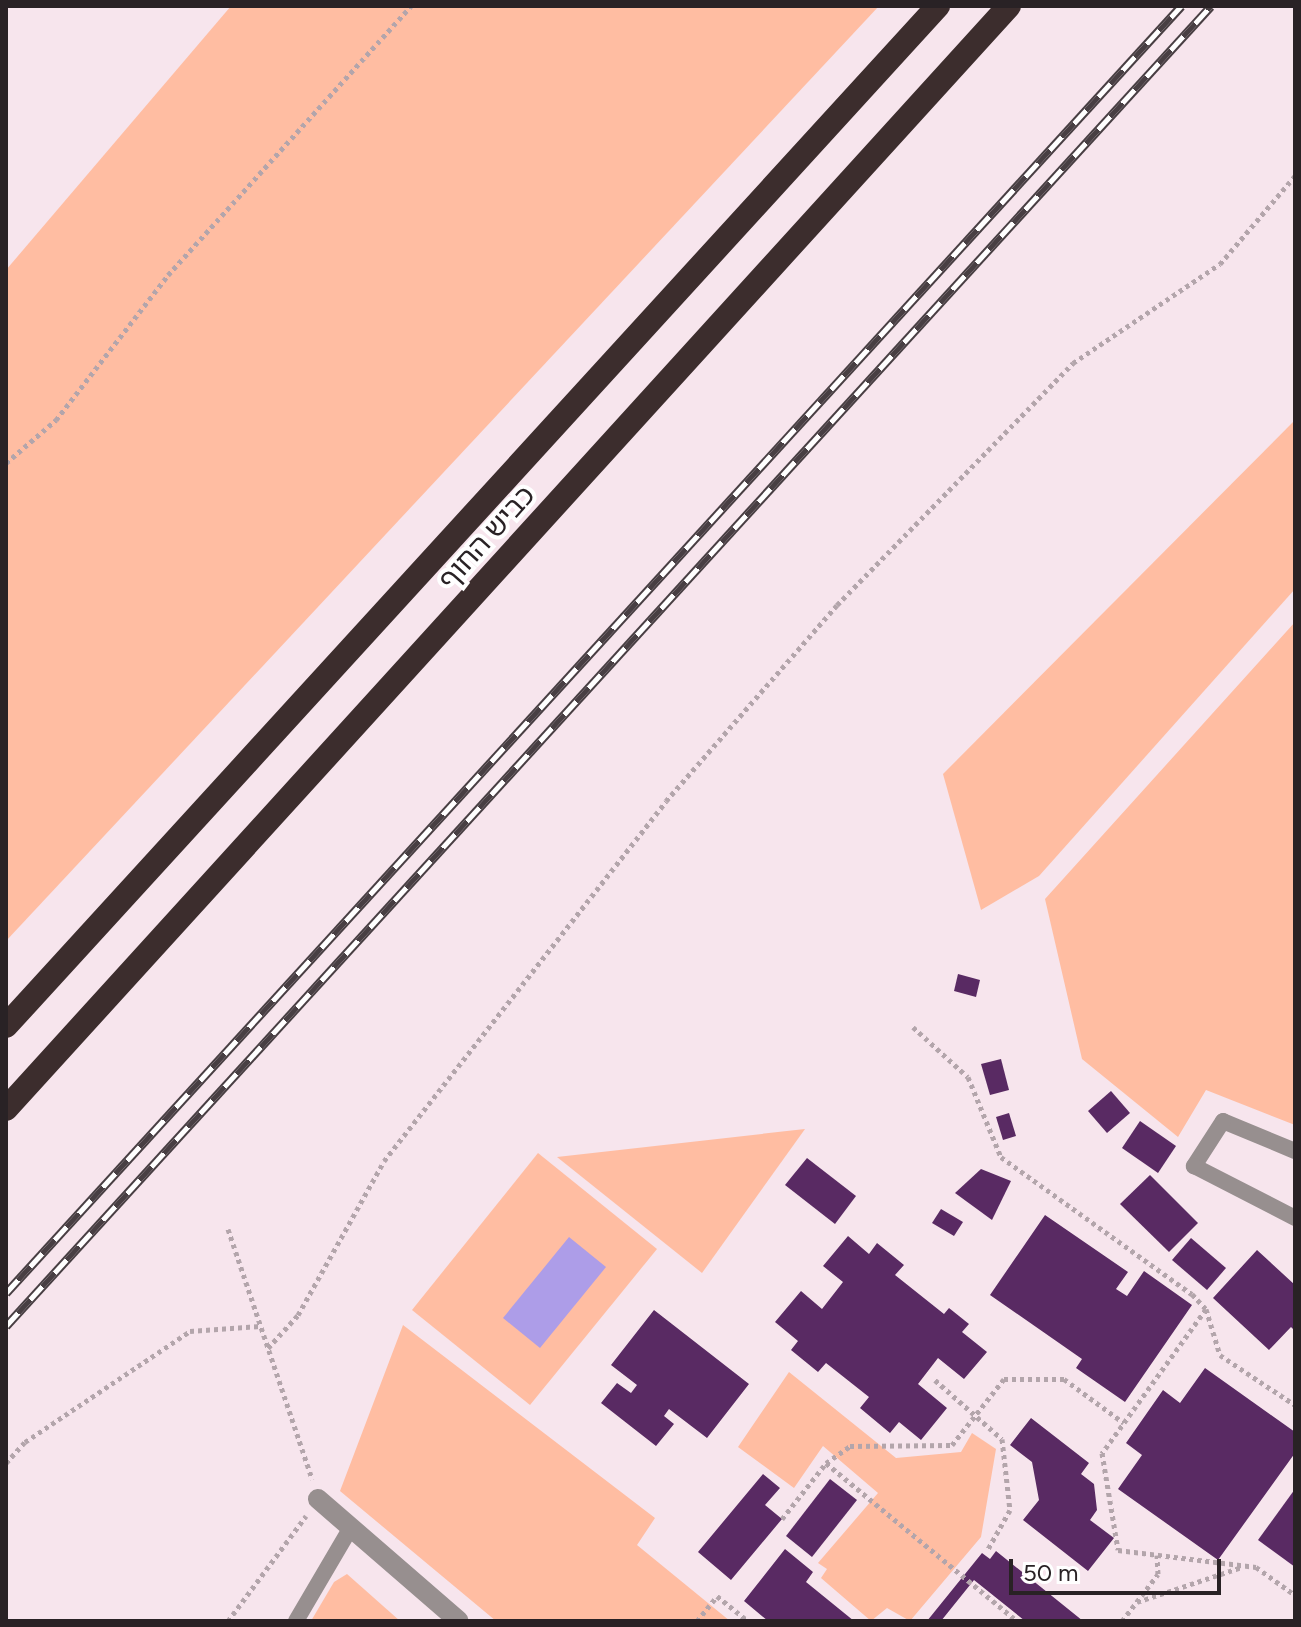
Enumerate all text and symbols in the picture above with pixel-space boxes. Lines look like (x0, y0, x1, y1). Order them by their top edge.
street label: כביש החוף (431, 478, 541, 596)
scale bar (1013, 1543, 1225, 1593)
text: 50 m (1023, 1558, 1079, 1587)

